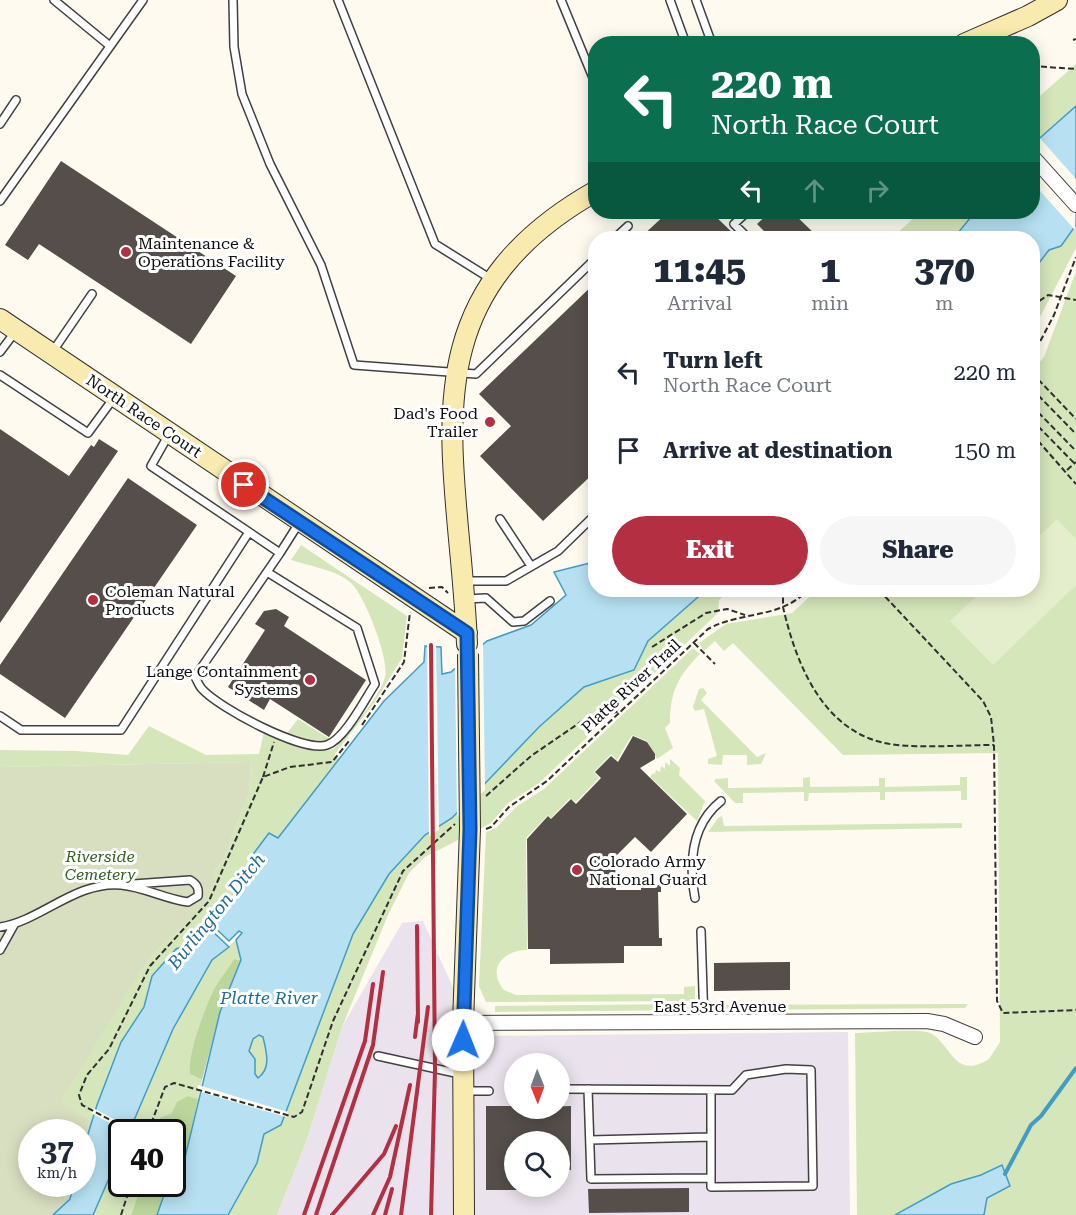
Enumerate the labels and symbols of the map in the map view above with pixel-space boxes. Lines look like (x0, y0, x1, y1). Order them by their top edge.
place label: Maintenance & Operations Facility (138, 234, 285, 271)
marker: Maintenance & Operations Facility (119, 245, 133, 259)
street label: North Race Court (83, 370, 205, 462)
place label: Dad's Food Trailer (393, 404, 478, 441)
marker: Dad's Food Trailer (483, 415, 497, 429)
pin (218, 459, 269, 510)
place label: Coleman Natural Products (105, 582, 235, 619)
marker: Coleman Natural Products (86, 593, 100, 607)
street label: Platte River Trail (577, 635, 685, 737)
place label: Lange Containment Systems (146, 662, 298, 699)
marker: Lange Containment Systems (303, 673, 317, 687)
park label: Riverside Cemetery (64, 847, 136, 884)
water label: Burlington Ditch (162, 849, 269, 974)
place label: Colorado Army National Guard (589, 852, 707, 889)
marker: Colorado Army National Guard (570, 863, 584, 877)
water label: Platte River (219, 987, 319, 1008)
street label: East 53rd Avenue (654, 997, 787, 1016)
position arrow (431, 1008, 495, 1072)
north arrow (504, 1053, 570, 1119)
speed limit sign: 40 (108, 1119, 186, 1197)

